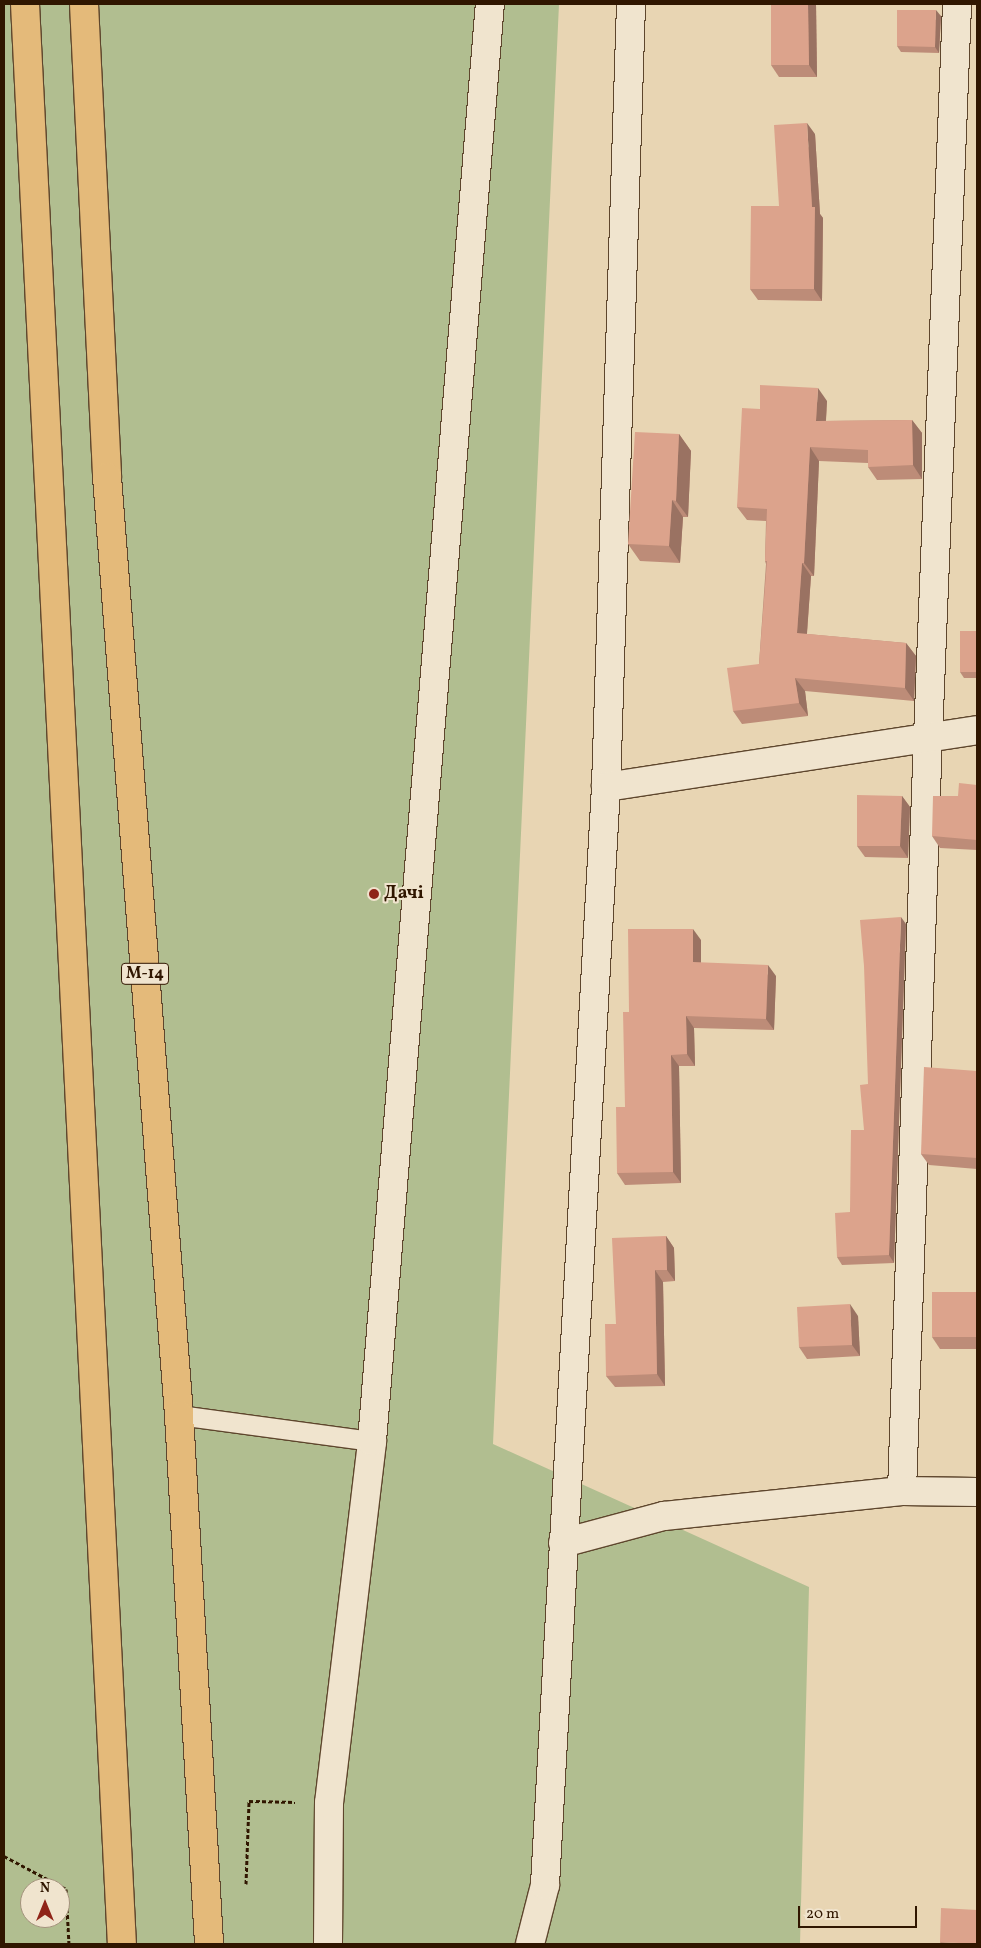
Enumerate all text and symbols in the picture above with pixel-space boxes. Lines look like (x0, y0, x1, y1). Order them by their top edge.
place label: Дачі (384, 883, 424, 905)
marker: Дачі (368, 888, 380, 900)
road number: М-14 (120, 961, 170, 988)
north arrow (20, 1878, 70, 1928)
text: N (40, 1879, 50, 1898)
scale bar (801, 1896, 920, 1928)
text: 20 m (806, 1904, 839, 1925)

